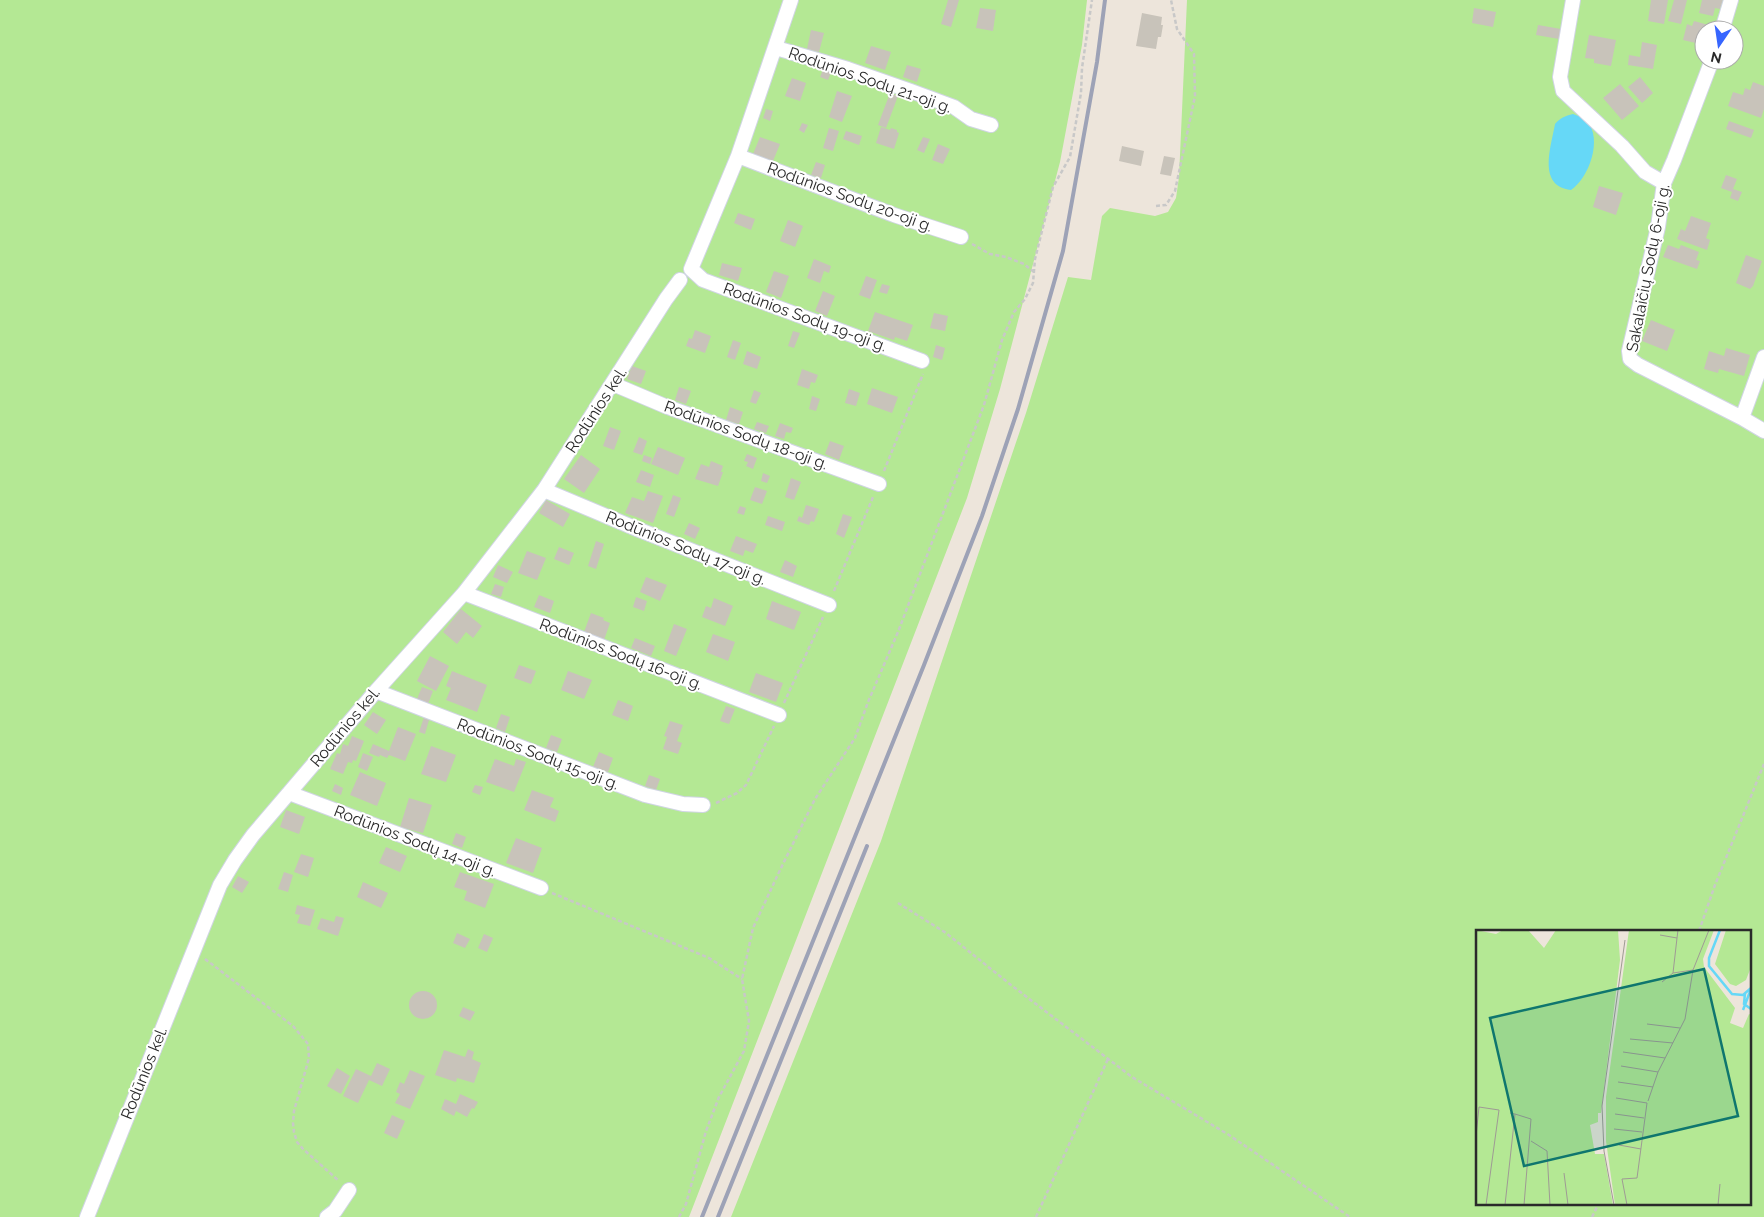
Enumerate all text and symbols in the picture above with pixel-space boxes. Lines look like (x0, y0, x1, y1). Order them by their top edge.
north arrow (1694, 20, 1744, 70)
street label: Rodūnios Sodų 21-oji g. (786, 43, 954, 117)
text: N (1709, 49, 1723, 67)
street label: Rodūnios Sodų 20-oji g. (765, 158, 935, 236)
street label: Sakalaičių Sodų 6-oji g. (1622, 182, 1674, 354)
street label: Rodūnios Sodų 19-oji g. (721, 279, 889, 355)
street label: Rodūnios kel. (561, 364, 631, 456)
street label: Rodūnios Sodų 18-oji g. (662, 397, 830, 473)
street label: Rodūnios Sodų 17-oji g. (603, 507, 769, 589)
street label: Rodūnios Sodų 16-oji g. (537, 614, 705, 694)
street label: Rodūnios kel. (306, 683, 384, 771)
street label: Rodūnios Sodų 15-oji g. (454, 714, 622, 794)
street label: Rodūnios Sodų 14-oji g. (331, 801, 499, 881)
inset map (1476, 930, 1752, 1204)
street label: Rodūnios kel. (117, 1024, 171, 1122)

